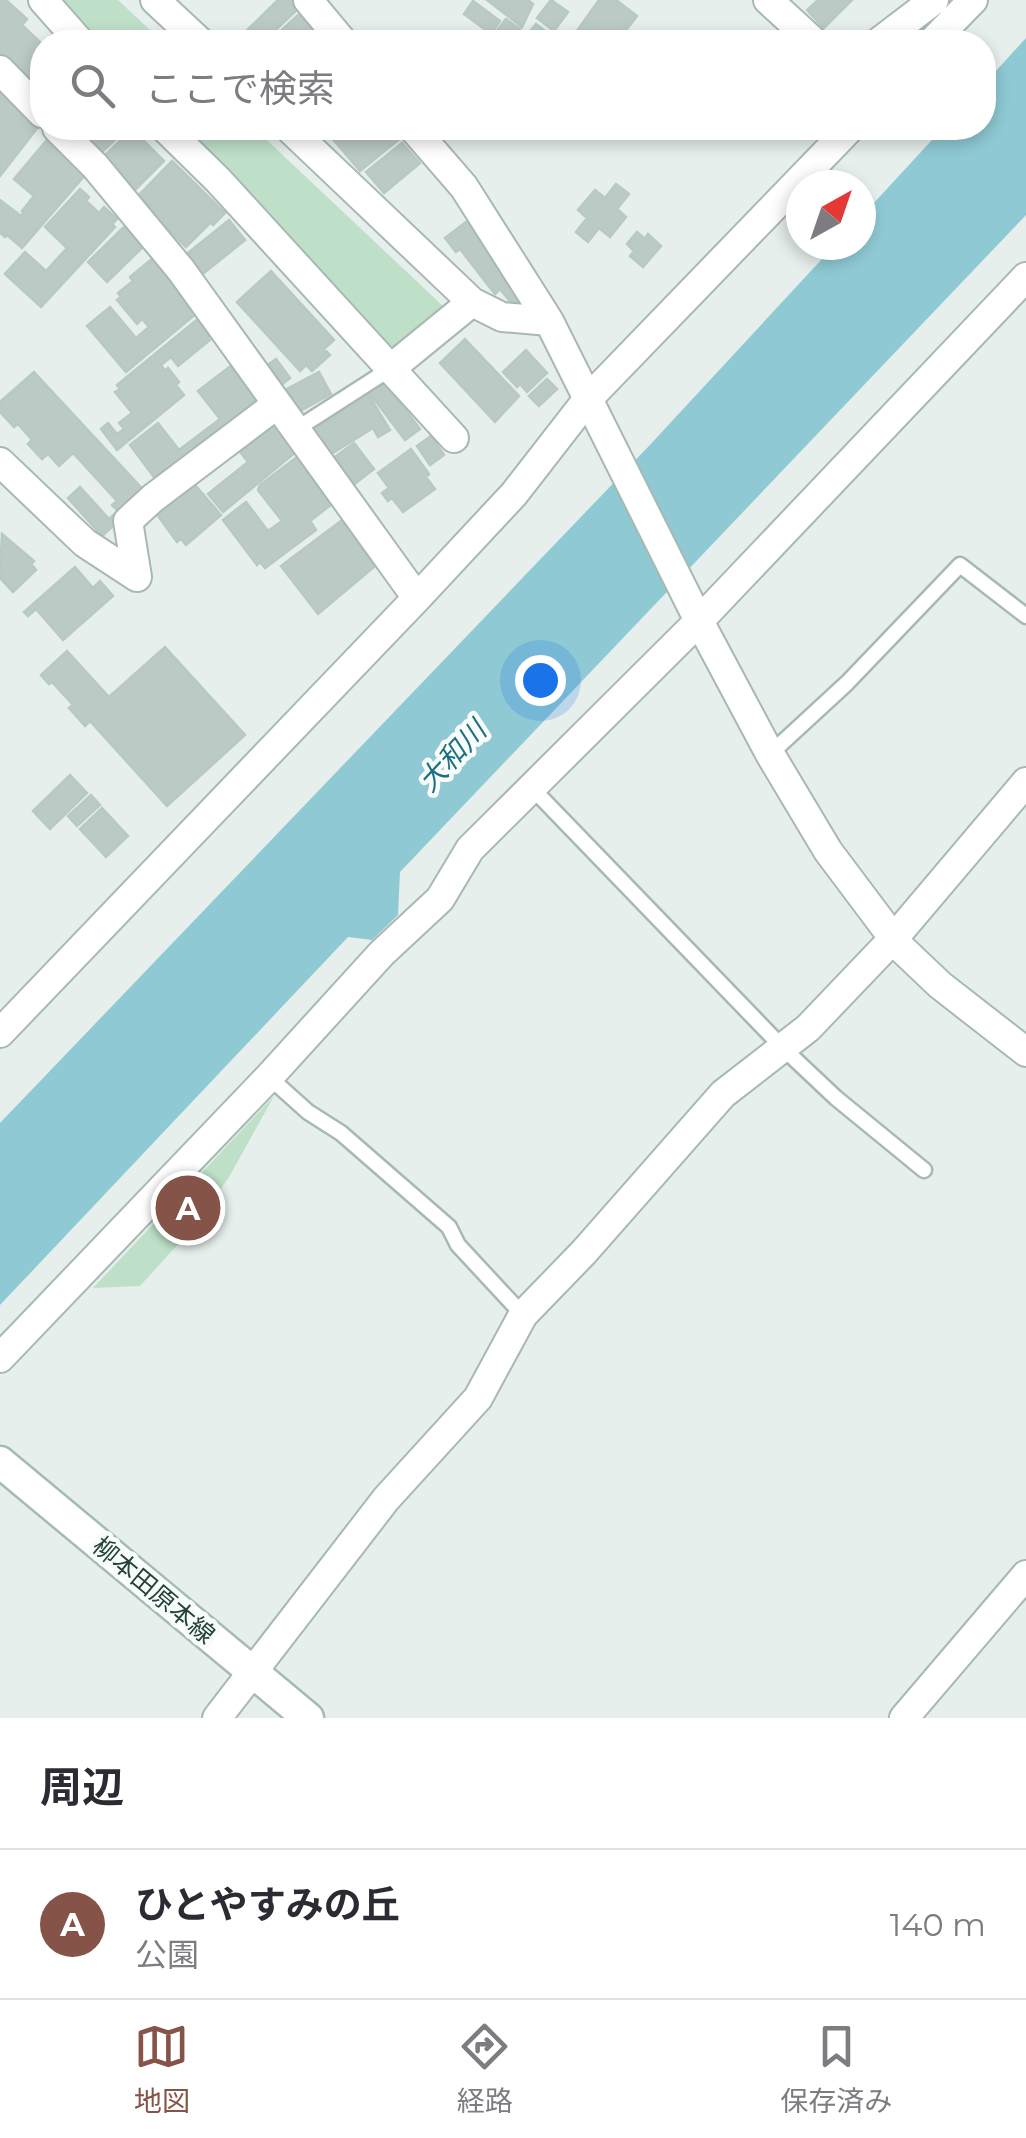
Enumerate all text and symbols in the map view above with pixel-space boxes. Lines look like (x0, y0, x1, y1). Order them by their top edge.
search box (30, 30, 996, 140)
icon: search (65, 58, 120, 113)
text: ここで検索 (145, 65, 335, 112)
north arrow (786, 170, 876, 260)
your location (515, 655, 566, 706)
water label: 大和川 (411, 712, 495, 798)
pin: A (156, 1170, 220, 1246)
street label: 柳本田原本線 (87, 1530, 221, 1650)
text: 周辺 (40, 1761, 124, 1813)
text: ひとやすみの丘 (135, 1881, 400, 1928)
text: A (60, 1905, 85, 1944)
text: 140 m (890, 1905, 986, 1944)
text: 公園 (135, 1935, 199, 1974)
tab: 地図 (134, 2019, 190, 2119)
tab: 経路 (457, 2019, 513, 2119)
tab: 保存済み (780, 2019, 892, 2119)

